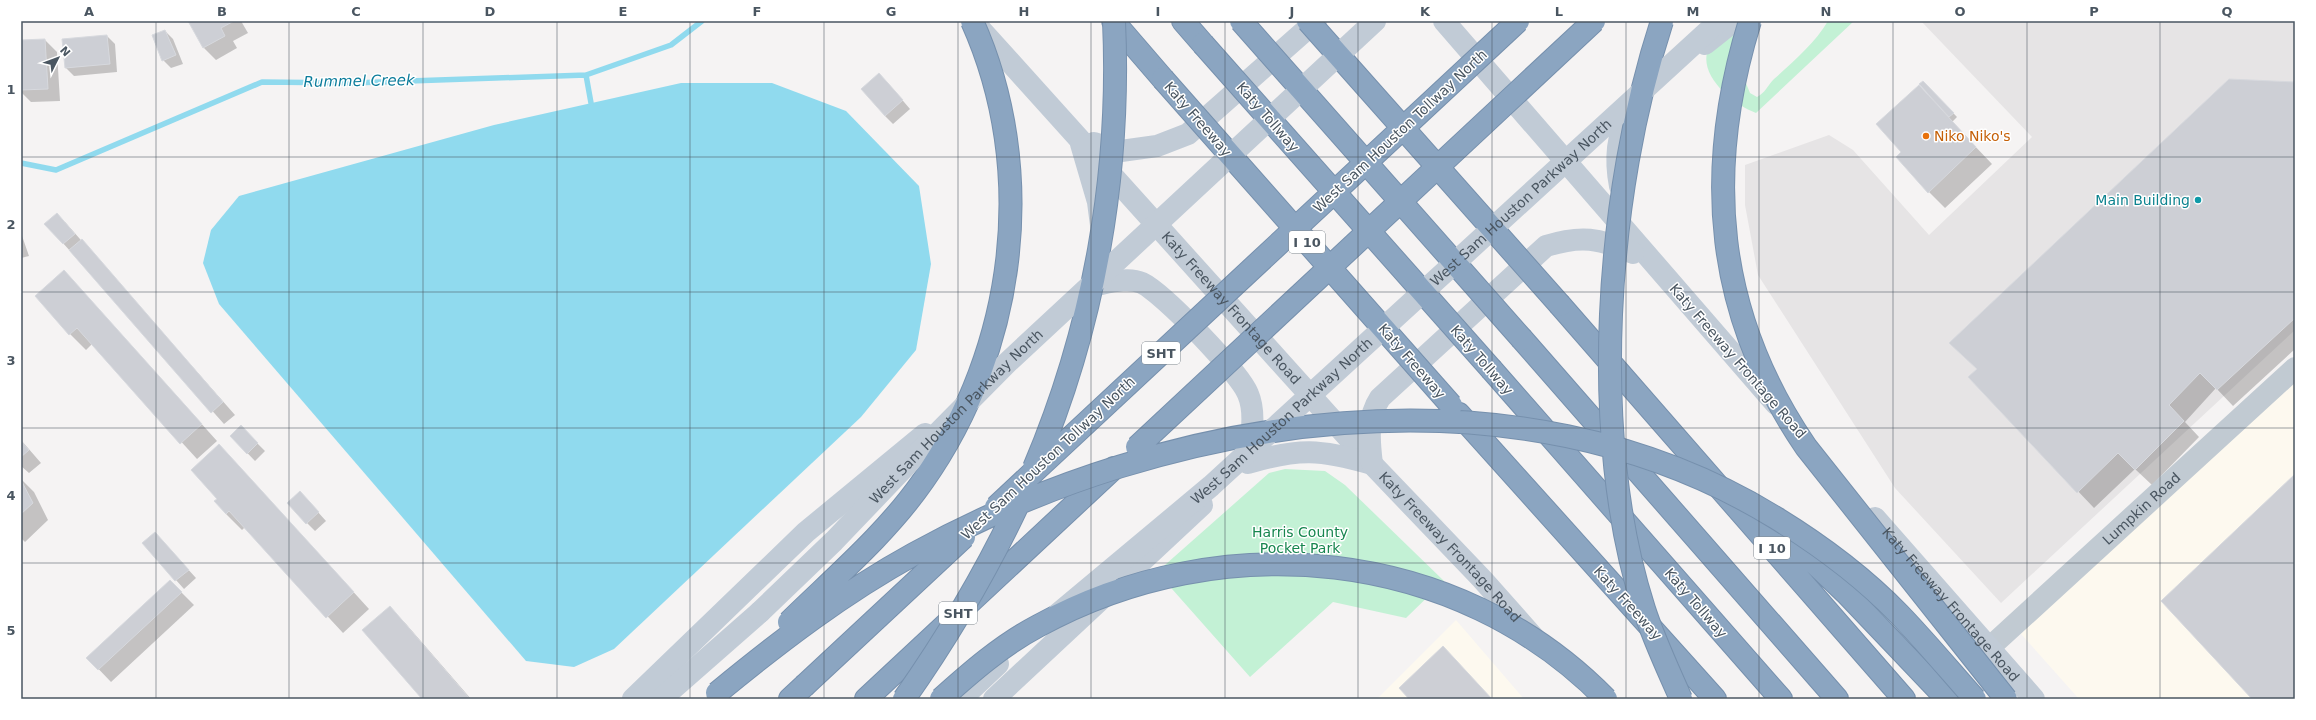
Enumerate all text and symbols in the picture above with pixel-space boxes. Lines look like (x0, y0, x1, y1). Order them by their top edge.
text: A (84, 4, 94, 19)
text: B (217, 4, 227, 19)
text: C (351, 4, 361, 19)
text: D (485, 4, 496, 19)
text: E (619, 4, 627, 19)
text: F (753, 4, 761, 19)
text: G (886, 4, 896, 19)
text: H (1019, 4, 1029, 19)
text: I (1156, 4, 1160, 19)
text: J (1289, 4, 1294, 19)
text: K (1420, 4, 1431, 19)
text: L (1555, 4, 1563, 19)
text: M (1687, 4, 1699, 19)
text: N (1821, 4, 1831, 19)
text: O (1954, 4, 1966, 19)
text: P (2089, 4, 2099, 19)
text: Q (2221, 4, 2233, 19)
north arrow (38, 38, 78, 78)
text: N (57, 44, 73, 59)
street label: West Sam Houston Tollway North (1310, 46, 1490, 216)
water label: Rummel Creek (303, 71, 416, 91)
street label: Katy Freeway (1161, 78, 1235, 160)
street label: Katy Tollway (1234, 79, 1302, 155)
text: 1 (6, 82, 16, 97)
street label: West Sam Houston Parkway North (1427, 116, 1614, 289)
place label: Niko Niko's (1934, 128, 2011, 144)
marker: Niko Niko's (1921, 131, 1931, 141)
place label: Main Building (2095, 192, 2190, 208)
marker: Main Building (2193, 195, 2203, 205)
text: 2 (6, 217, 16, 232)
street label: Katy Freeway Frontage Road (1159, 228, 1304, 387)
road number: I 10 (1289, 231, 1325, 253)
street label: Katy Freeway Frontage Road (1667, 281, 1809, 441)
street label: Katy Freeway (1375, 320, 1449, 402)
street label: Katy Tollway (1448, 322, 1516, 398)
street label: West Sam Houston Parkway North (866, 326, 1046, 507)
street label: West Sam Houston Parkway North (1188, 334, 1375, 507)
road number: SHT (1142, 342, 1180, 364)
text: 3 (6, 353, 16, 368)
street label: West Sam Houston Tollway North (958, 373, 1138, 543)
street label: Katy Freeway Frontage Road (1376, 469, 1524, 625)
street label: Lumpkin Road (2099, 469, 2184, 548)
text: 4 (6, 488, 16, 503)
park label: Harris County Pocket Park (1252, 524, 1348, 556)
street label: Katy Freeway Frontage Road (1879, 524, 2023, 685)
road number: I 10 (1754, 537, 1790, 559)
street label: Katy Freeway (1591, 563, 1665, 643)
street label: Katy Tollway (1662, 565, 1730, 641)
road number: SHT (939, 602, 977, 624)
text: 5 (6, 623, 16, 638)

